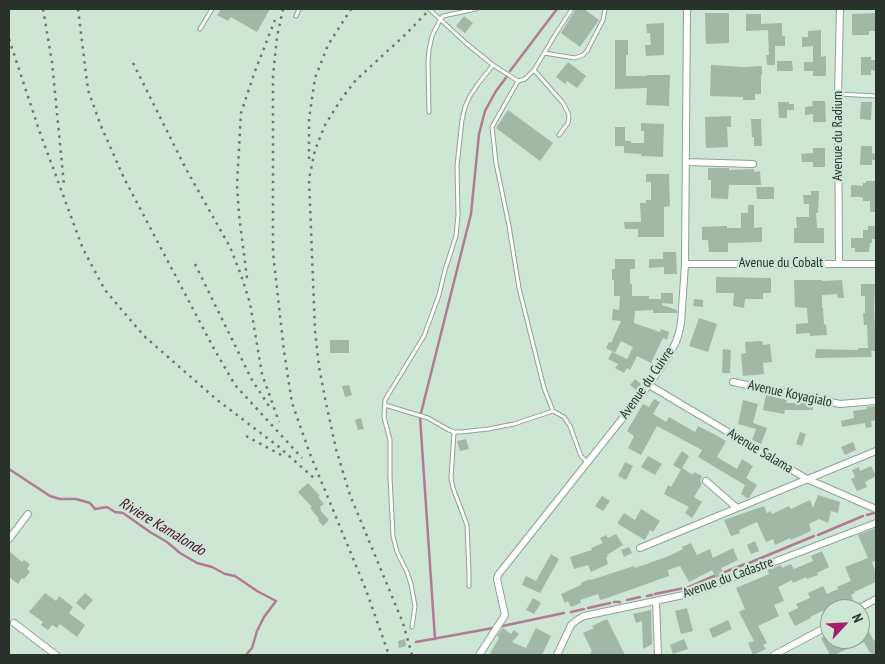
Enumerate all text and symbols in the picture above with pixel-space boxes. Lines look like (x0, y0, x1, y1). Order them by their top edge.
street label: Avenue du Radium (830, 91, 846, 181)
street label: Avenue du Cobalt (739, 255, 823, 271)
street label: Avenue du Cuivre (616, 344, 678, 422)
street label: Avenue Koyagialo (746, 377, 834, 411)
street label: Avenue Salama (724, 425, 796, 477)
water label: Riviere Kamalondo (116, 494, 208, 560)
street label: Avenue du Cadastre (680, 554, 776, 602)
north arrow (820, 599, 870, 649)
text: N (848, 611, 867, 625)

